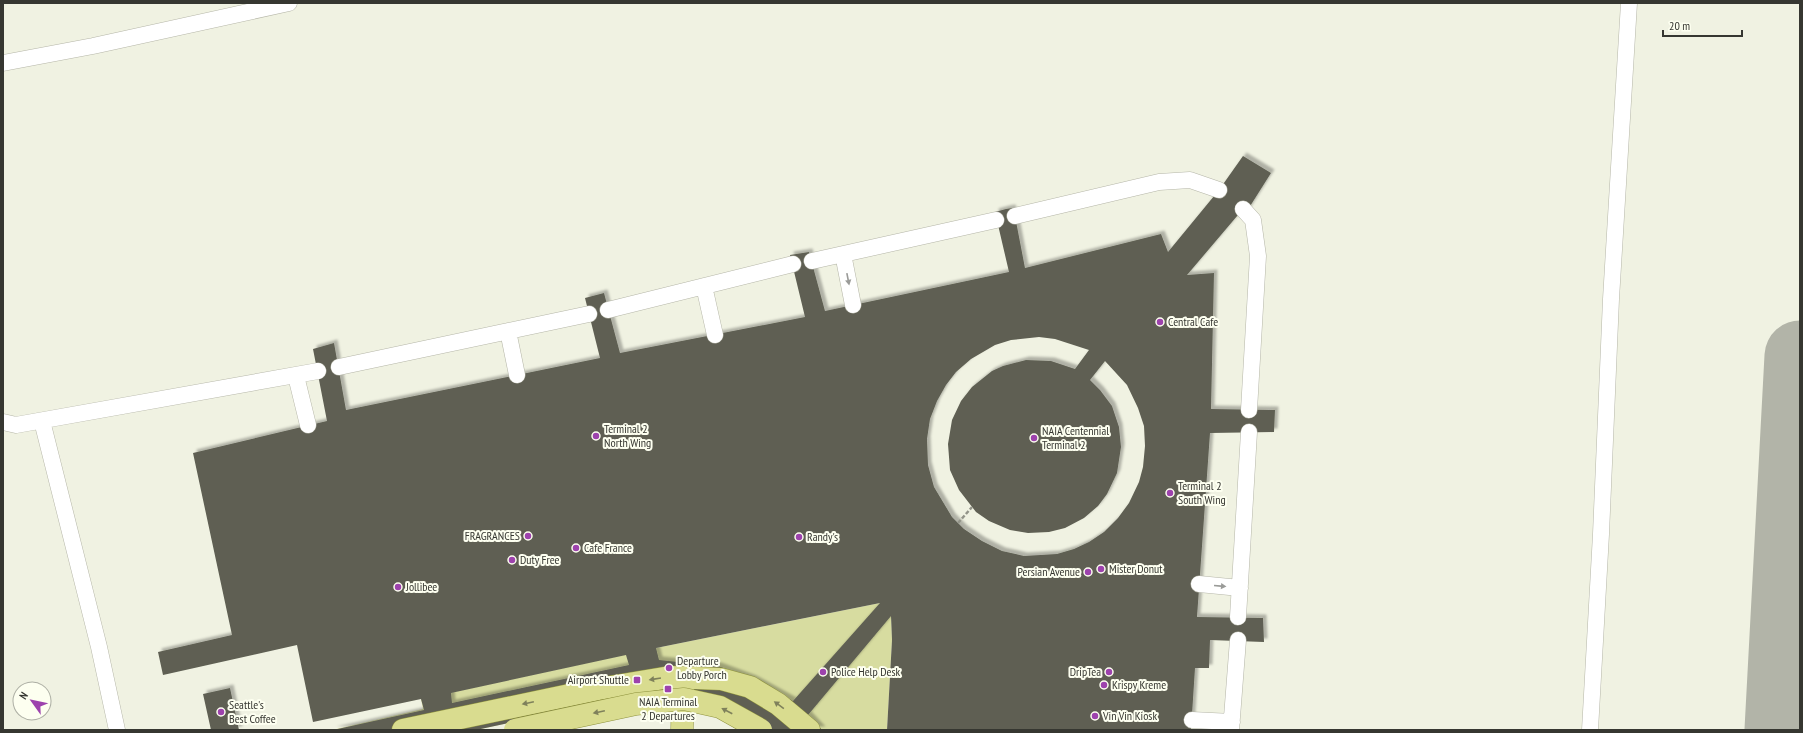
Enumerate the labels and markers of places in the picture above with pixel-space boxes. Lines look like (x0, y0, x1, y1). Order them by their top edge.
place label: Central Cafe (1168, 314, 1218, 329)
marker: Central Cafe (1155, 317, 1165, 327)
place label: Terminal 2 North Wing (604, 421, 651, 450)
place label: NAIA Centennial Terminal 2 (1042, 423, 1109, 452)
marker: Terminal 2 North Wing (591, 431, 601, 441)
marker: NAIA Centennial Terminal 2 (1029, 433, 1039, 443)
place label: Terminal 2 South Wing (1178, 478, 1226, 507)
marker: Terminal 2 South Wing (1165, 488, 1175, 498)
place label: FRAGRANCES (465, 528, 520, 543)
place label: Randy's (807, 529, 838, 544)
marker: FRAGRANCES (523, 531, 533, 541)
marker: Randy's (794, 532, 804, 542)
place label: Cafe France (584, 540, 632, 555)
marker: Cafe France (571, 543, 581, 553)
place label: Duty Free (520, 552, 560, 567)
marker: Duty Free (507, 555, 517, 565)
place label: Mister Donut (1109, 561, 1163, 576)
place label: Persian Avenue (1017, 564, 1080, 579)
marker: Mister Donut (1096, 564, 1106, 574)
marker: Persian Avenue (1083, 567, 1093, 577)
place label: Jollibee (405, 579, 437, 594)
marker: Jollibee (393, 582, 403, 592)
place label: Departure Lobby Porch (677, 653, 727, 682)
marker: Departure Lobby Porch (664, 663, 674, 673)
place label: Police Help Desk (831, 664, 900, 679)
place label: DripTea (1070, 664, 1101, 679)
marker: Police Help Desk (818, 667, 828, 677)
marker: DripTea (1104, 667, 1114, 677)
place label: Airport Shuttle (568, 672, 629, 687)
marker: Airport Shuttle (632, 675, 642, 685)
place label: Krispy Kreme (1112, 677, 1166, 692)
marker: Krispy Kreme (1099, 680, 1109, 690)
marker: NAIA Terminal 2 Departures (663, 684, 673, 694)
place label: NAIA Terminal 2 Departures (639, 694, 697, 723)
place label: Seattle's Best Coffee (229, 697, 276, 726)
marker: Seattle's Best Coffee (216, 707, 226, 717)
place label: Vin Vin Kiosk (1102, 708, 1157, 723)
marker: Vin Vin Kiosk (1090, 711, 1100, 721)

